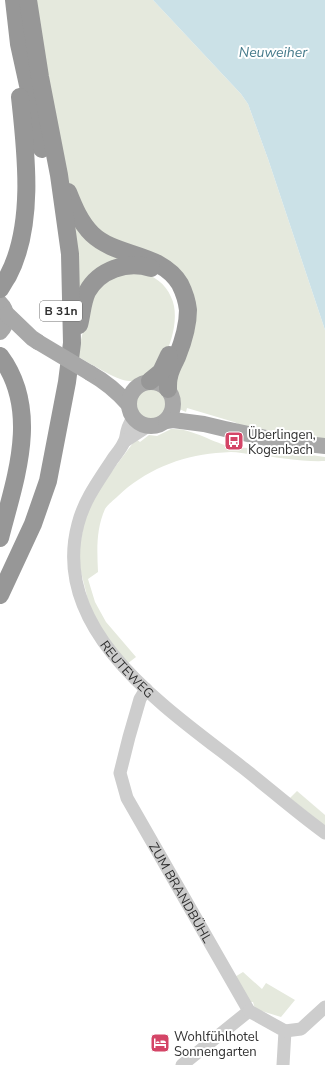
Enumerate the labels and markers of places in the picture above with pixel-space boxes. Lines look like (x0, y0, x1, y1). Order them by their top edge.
place label: Überlingen, Kogenbach (248, 425, 316, 459)
bus stop icon: Überlingen, Kogenbach (223, 430, 245, 452)
place label: Wohlfühlhotel Sonnengarten (174, 1028, 259, 1061)
hotel icon: Wohlfühlhotel Sonnengarten (149, 1032, 171, 1054)

